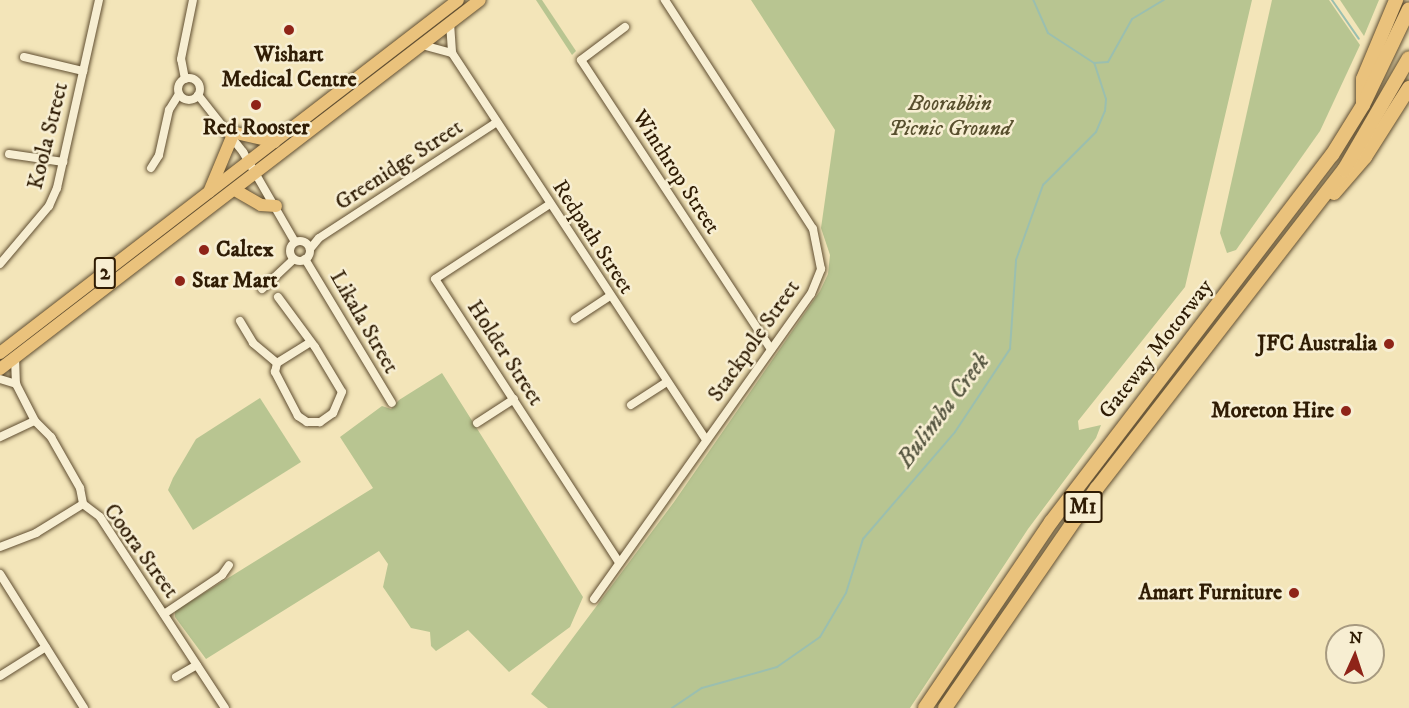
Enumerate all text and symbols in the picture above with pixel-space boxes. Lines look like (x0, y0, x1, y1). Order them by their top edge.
marker: Wishart Medical Centre (280, 21, 298, 39)
place label: Wishart Medical Centre (221, 41, 357, 92)
street label: Koola Street (22, 80, 74, 192)
park label: Boorabbin Picnic Ground (889, 90, 1011, 142)
marker: Red Rooster (249, 98, 263, 112)
street label: Winthrop Street (626, 105, 726, 239)
street label: Greenidge Street (330, 114, 468, 216)
place label: Red Rooster (203, 115, 309, 141)
street label: Redpath Street (546, 175, 640, 299)
place label: Caltex (216, 237, 273, 263)
marker: Caltex (197, 243, 211, 257)
road number: 2 (93, 255, 117, 291)
street label: Likala Street (324, 266, 404, 378)
place label: Star Mart (192, 268, 278, 294)
marker: Star Mart (173, 274, 187, 288)
street label: Gateway Motorway (1093, 274, 1219, 424)
street label: Stackpole Street (702, 275, 806, 407)
street label: Holder Street (461, 295, 549, 411)
place label: JFC Australia (1257, 331, 1377, 357)
marker: JFC Australia (1382, 337, 1396, 351)
water label: Bulimba Creek (892, 348, 996, 474)
place label: Moreton Hire (1211, 398, 1334, 424)
marker: Moreton Hire (1339, 404, 1353, 418)
road number: M1 (1064, 489, 1102, 525)
street label: Coora Street (98, 499, 184, 603)
place label: Amart Furniture (1138, 580, 1282, 606)
marker: Amart Furniture (1287, 586, 1301, 600)
north arrow (1325, 624, 1385, 684)
text: N (1349, 628, 1363, 648)

